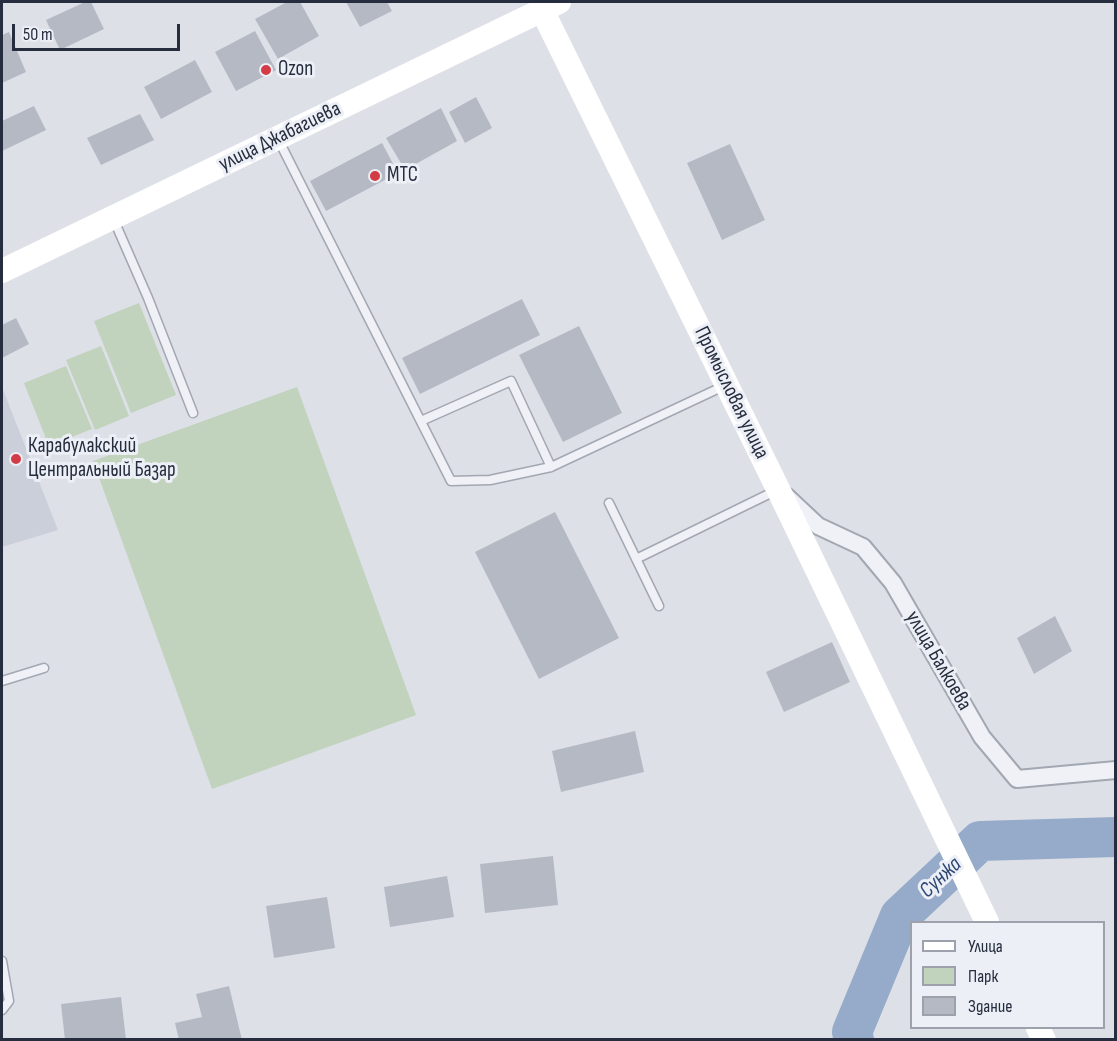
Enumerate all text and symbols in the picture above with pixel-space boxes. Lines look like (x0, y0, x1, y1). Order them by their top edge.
scale bar (15, 12, 183, 50)
text: 50 m (23, 24, 53, 45)
place label: Ozon (278, 57, 313, 83)
marker: Ozon (259, 63, 273, 77)
street label: улица Джабагиева (215, 97, 345, 177)
place label: МТС (387, 163, 418, 189)
marker: МТС (368, 169, 382, 183)
street label: Промысловая улица (688, 323, 774, 463)
place label: Карабулакский Центральный Базар (28, 434, 176, 484)
marker: Карабулакский Центральный Базар (9, 452, 23, 466)
street label: улица Балкоева (899, 607, 977, 715)
water label: Сунжа (914, 852, 968, 904)
legend (910, 921, 1105, 1029)
text: Улица (968, 936, 1003, 957)
text: Парк (968, 966, 998, 987)
text: Здание (968, 996, 1013, 1017)

